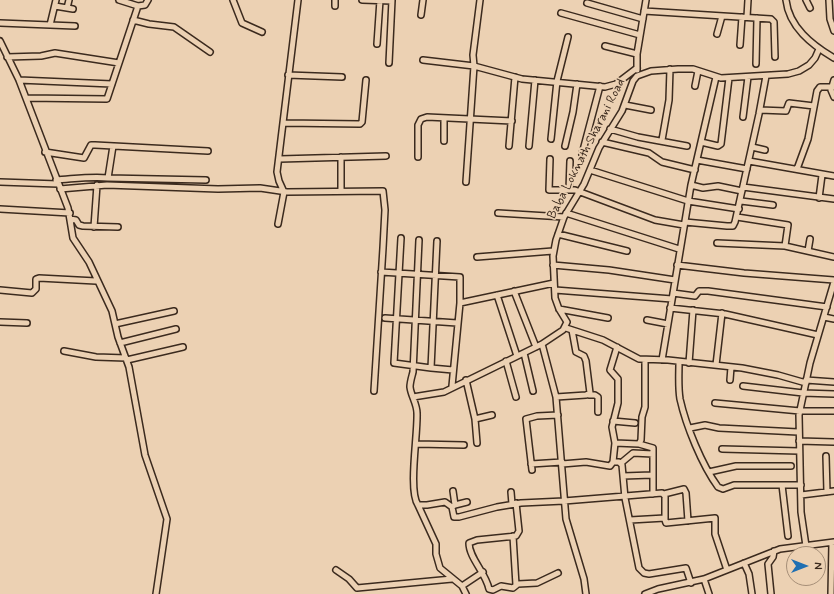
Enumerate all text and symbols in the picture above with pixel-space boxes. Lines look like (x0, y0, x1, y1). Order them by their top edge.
street label: Baba Loknath Sharani Road (545, 76, 629, 222)
north arrow (786, 546, 826, 586)
text: N (810, 562, 824, 570)

